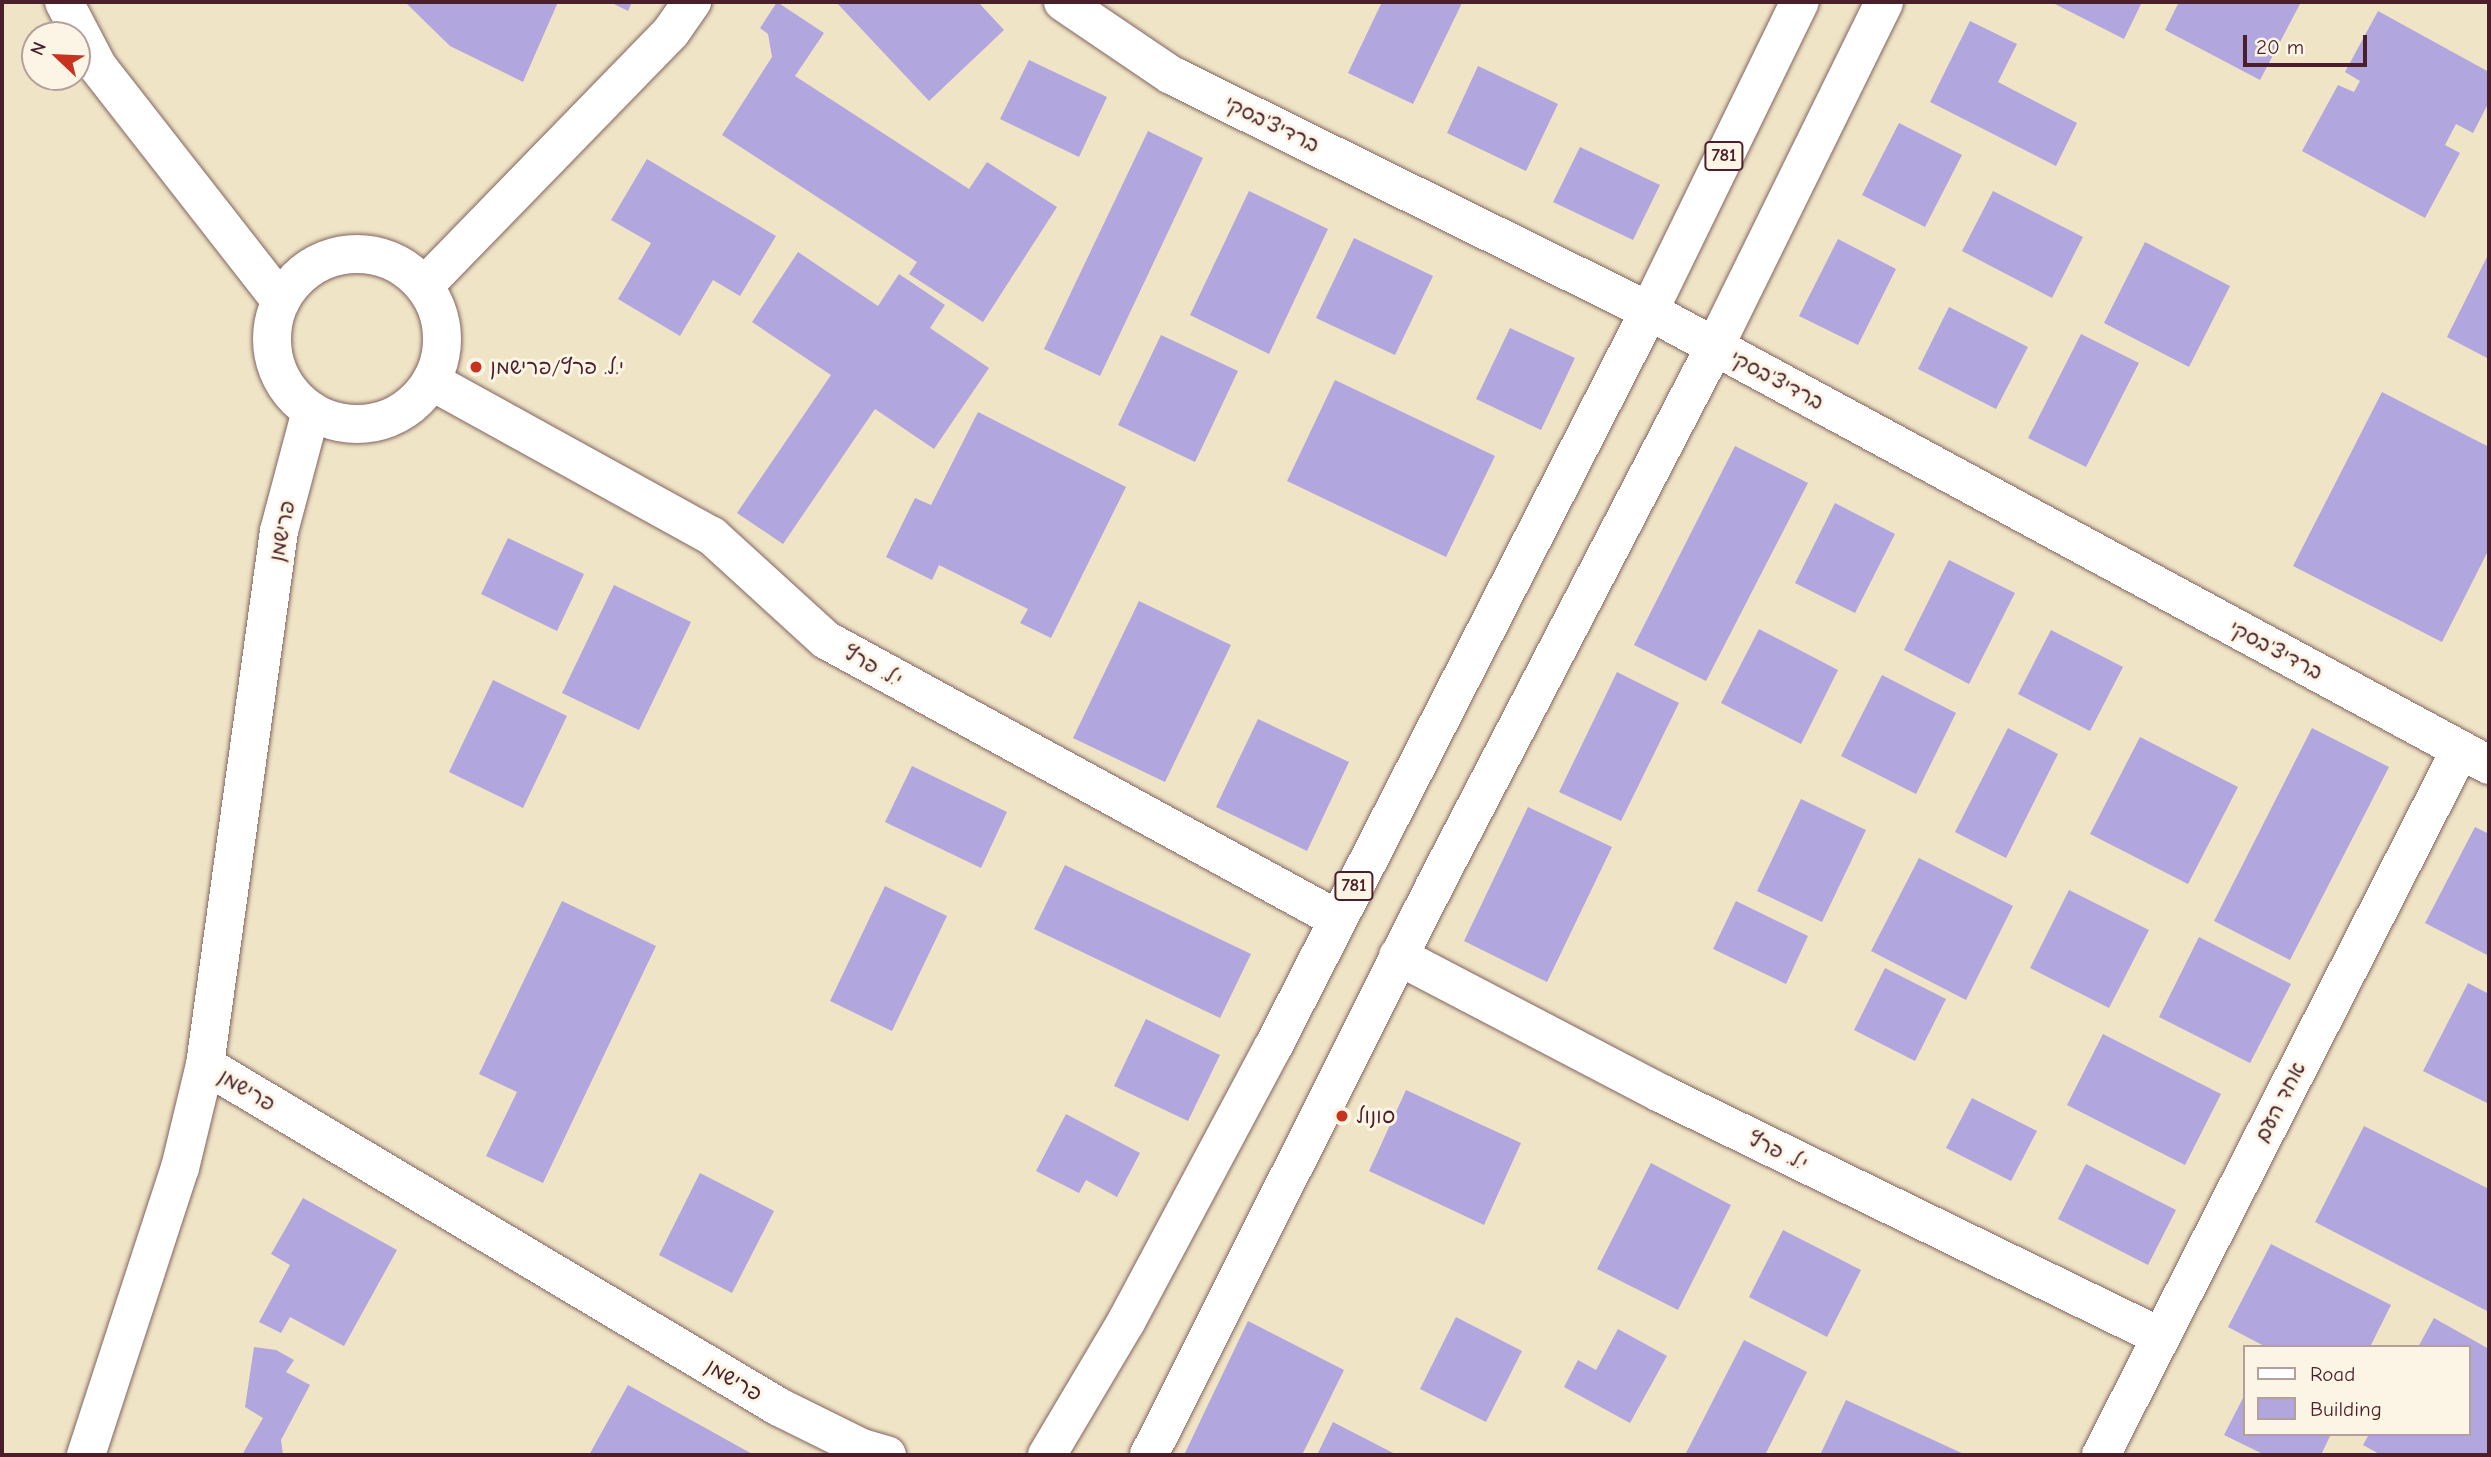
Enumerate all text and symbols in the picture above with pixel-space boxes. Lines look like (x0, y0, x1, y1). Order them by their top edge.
north arrow (21, 21, 91, 91)
scale bar (2246, 21, 2370, 65)
text: 20 m (2256, 35, 2304, 59)
text: N (26, 39, 51, 59)
street label: ברדיצ'בסקי (1221, 90, 1323, 158)
road number: 781 (1703, 140, 1745, 172)
street label: ברדיצ'בסקי (1726, 345, 1828, 415)
place label: י.ל. פרץ/פרישמן (490, 354, 624, 380)
marker: י.ל. פרץ/פרישמן (468, 359, 484, 375)
street label: פרישמן (264, 498, 300, 564)
street label: ברדיצ'בסקי (2225, 615, 2327, 685)
street label: י.ל. פרץ (839, 640, 907, 692)
road number: 781 (1333, 870, 1375, 902)
street label: אחד העם (2249, 1058, 2311, 1146)
street label: פרישמן (214, 1063, 280, 1117)
place label: סונול (1356, 1103, 1395, 1129)
marker: סונול (1334, 1108, 1350, 1124)
street label: י.ל. פרץ (1744, 1126, 1812, 1176)
legend (2242, 1345, 2470, 1436)
street label: פרישמן (701, 1353, 767, 1407)
text: Road (2310, 1362, 2355, 1386)
text: Building (2310, 1397, 2382, 1421)

